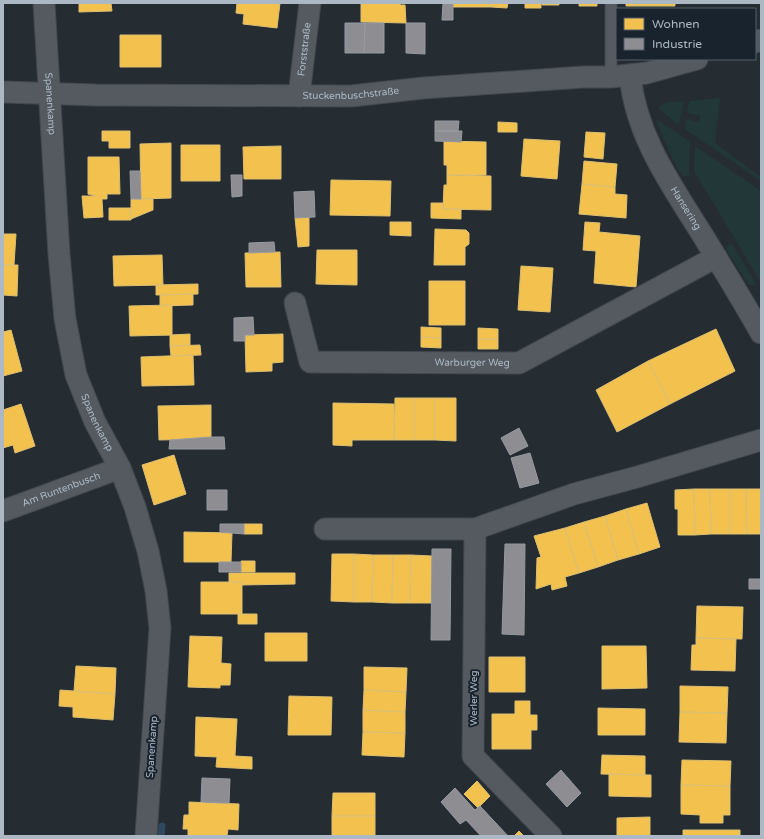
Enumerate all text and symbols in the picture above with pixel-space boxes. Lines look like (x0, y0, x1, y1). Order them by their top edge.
legend (616, 8, 756, 60)
text: Wohnen (652, 17, 700, 31)
street label: Forststraße (295, 21, 314, 77)
text: Industrie (652, 37, 702, 51)
street label: Spanenkamp (42, 72, 58, 135)
street label: Stuckenbuschstraße (303, 85, 400, 102)
street label: Hansering (668, 185, 704, 232)
street label: Warburger Weg (434, 357, 510, 369)
street label: Spanenkamp (78, 392, 116, 454)
street label: Am Runtenbusch (20, 470, 102, 509)
street label: Werler Weg (468, 670, 480, 726)
street label: Spanenkamp (144, 716, 160, 778)

